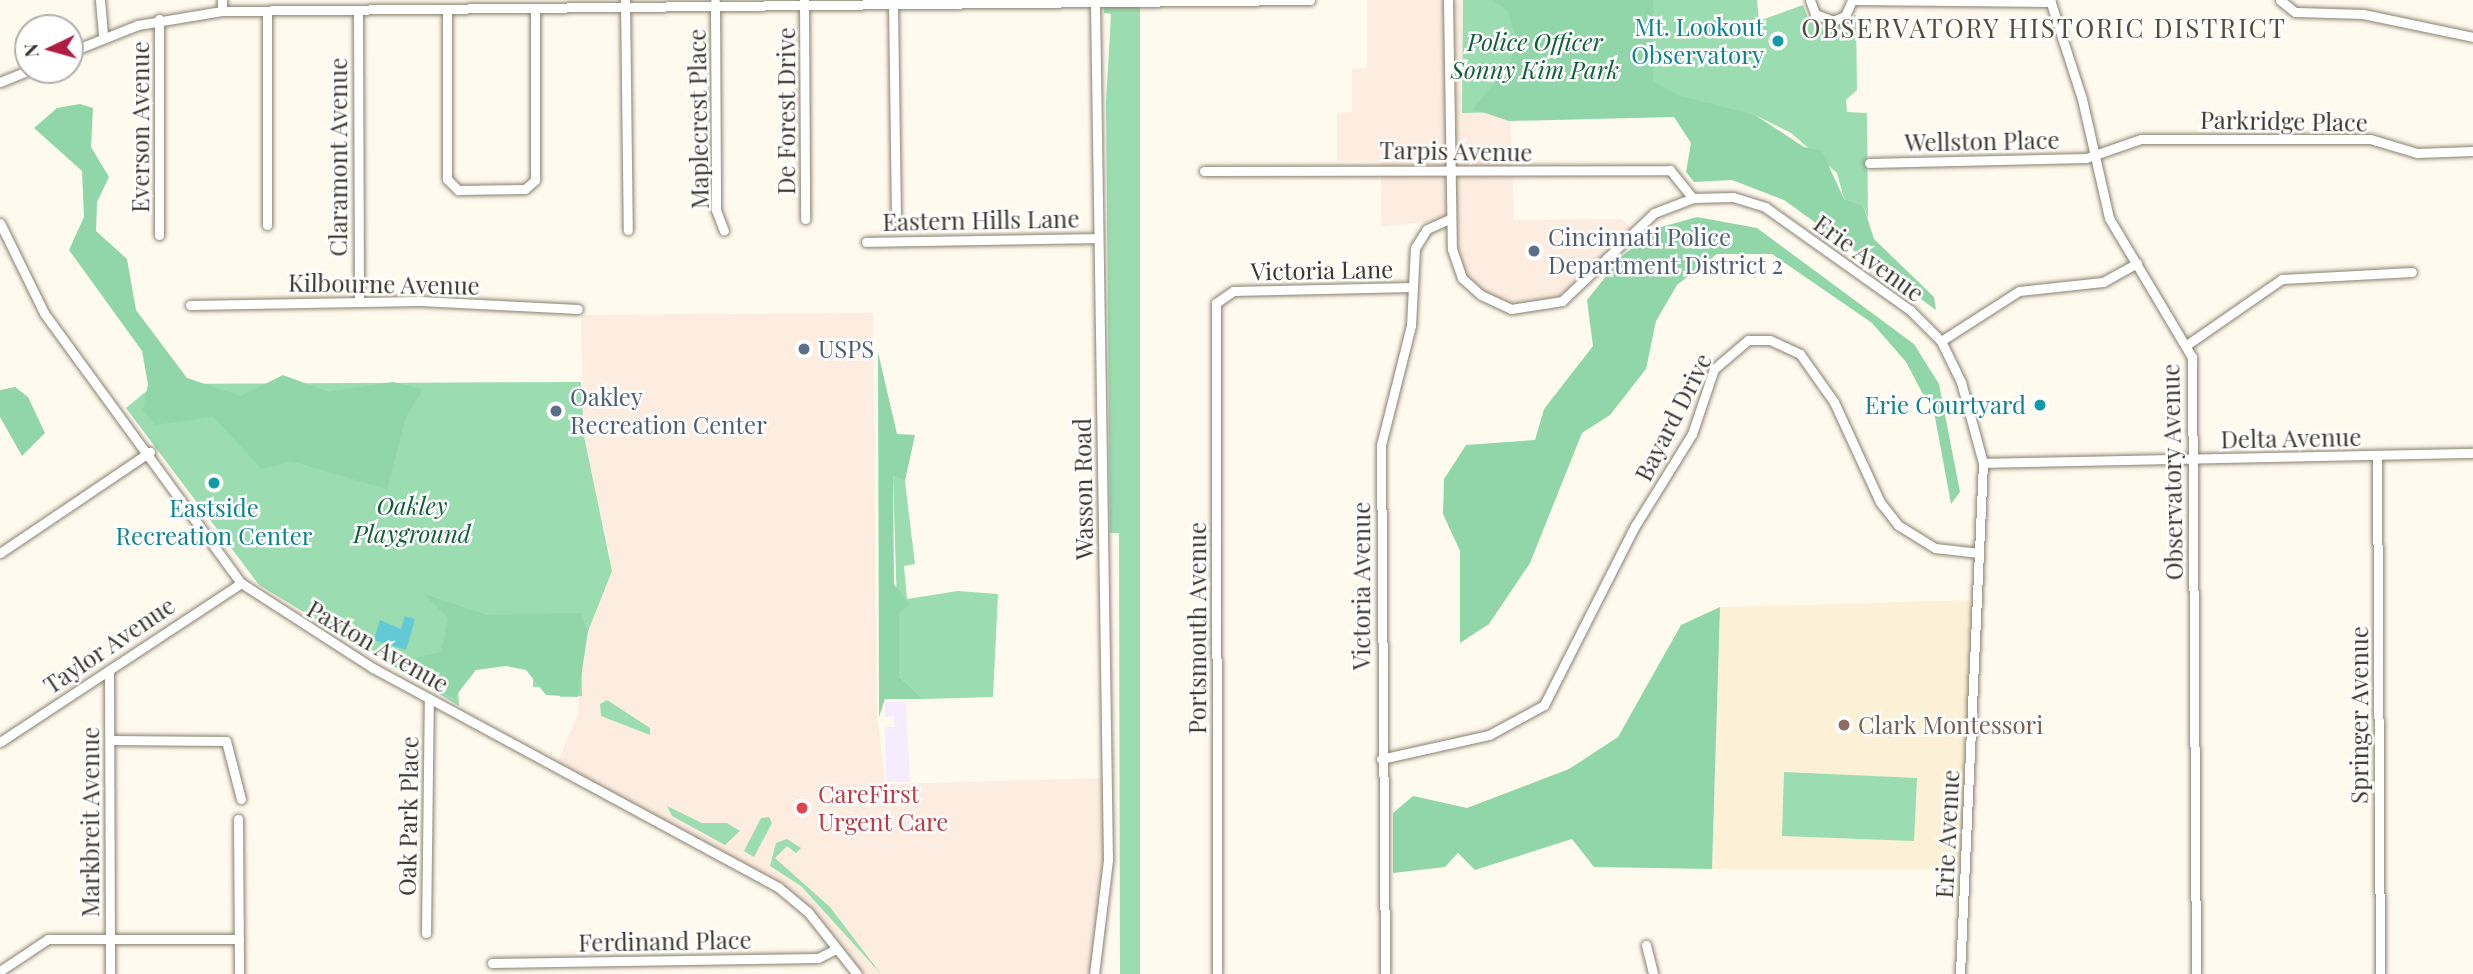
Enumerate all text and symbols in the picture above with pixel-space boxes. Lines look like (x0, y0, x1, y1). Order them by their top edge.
district label: OBSERVATORY HISTORIC DISTRICT (1804, 12, 2284, 44)
place label: Mt. Lookout Observatory (1631, 13, 1764, 69)
north arrow (14, 14, 84, 84)
street label: De Forest Drive (772, 27, 800, 195)
street label: Maplecrest Place (682, 28, 714, 210)
park label: Police Officer Sonny Kim Park (1451, 28, 1619, 84)
marker: Mt. Lookout Observatory (1770, 33, 1786, 49)
street label: Everson Avenue (126, 41, 154, 213)
text: N (17, 43, 44, 59)
street label: Claramont Avenue (324, 57, 352, 257)
street label: Parkridge Place (2200, 105, 2368, 137)
street label: Wellston Place (1904, 125, 2060, 157)
street label: Tarpis Avenue (1379, 135, 1533, 167)
street label: Eastern Hills Lane (882, 204, 1080, 236)
street label: Erie Avenue (1808, 208, 1930, 308)
place label: Cincinnati Police Department District 2 (1548, 223, 1784, 279)
marker: Cincinnati Police Department District 2 (1526, 243, 1542, 259)
street label: Victoria Lane (1250, 254, 1394, 286)
street label: Kilbourne Avenue (287, 268, 481, 300)
place label: USPS (818, 335, 874, 363)
marker: USPS (796, 341, 812, 357)
street label: Bayard Drive (1629, 348, 1717, 486)
street label: Observatory Avenue (2156, 363, 2188, 581)
place label: Oakley Recreation Center (570, 383, 767, 439)
place label: Erie Courtyard (1865, 391, 2026, 419)
marker: Erie Courtyard (2032, 397, 2048, 413)
marker: Oakley Recreation Center (548, 403, 564, 419)
street label: Wasson Road (1067, 418, 1099, 560)
street label: Delta Avenue (2220, 422, 2362, 454)
marker: Eastside Recreation Center (206, 475, 222, 491)
park label: Oakley Playground (353, 492, 471, 548)
place label: Eastside Recreation Center (116, 494, 312, 550)
street label: Victoria Avenue (1347, 501, 1375, 671)
street label: Portsmouth Avenue (1183, 521, 1211, 735)
street label: Taylor Avenue (37, 590, 181, 700)
street label: Paxton Avenue (302, 594, 454, 698)
street label: Springer Avenue (2345, 625, 2373, 805)
place label: Clark Montessori (1858, 711, 2044, 739)
marker: Clark Montessori (1836, 717, 1852, 733)
street label: Markbreit Avenue (76, 726, 104, 918)
street label: Oak Park Place (392, 735, 424, 897)
street label: Erie Avenue (1929, 769, 1965, 899)
place label: CareFirst Urgent Care (818, 780, 949, 836)
marker: CareFirst Urgent Care (792, 798, 812, 818)
street label: Ferdinand Place (578, 925, 752, 957)

